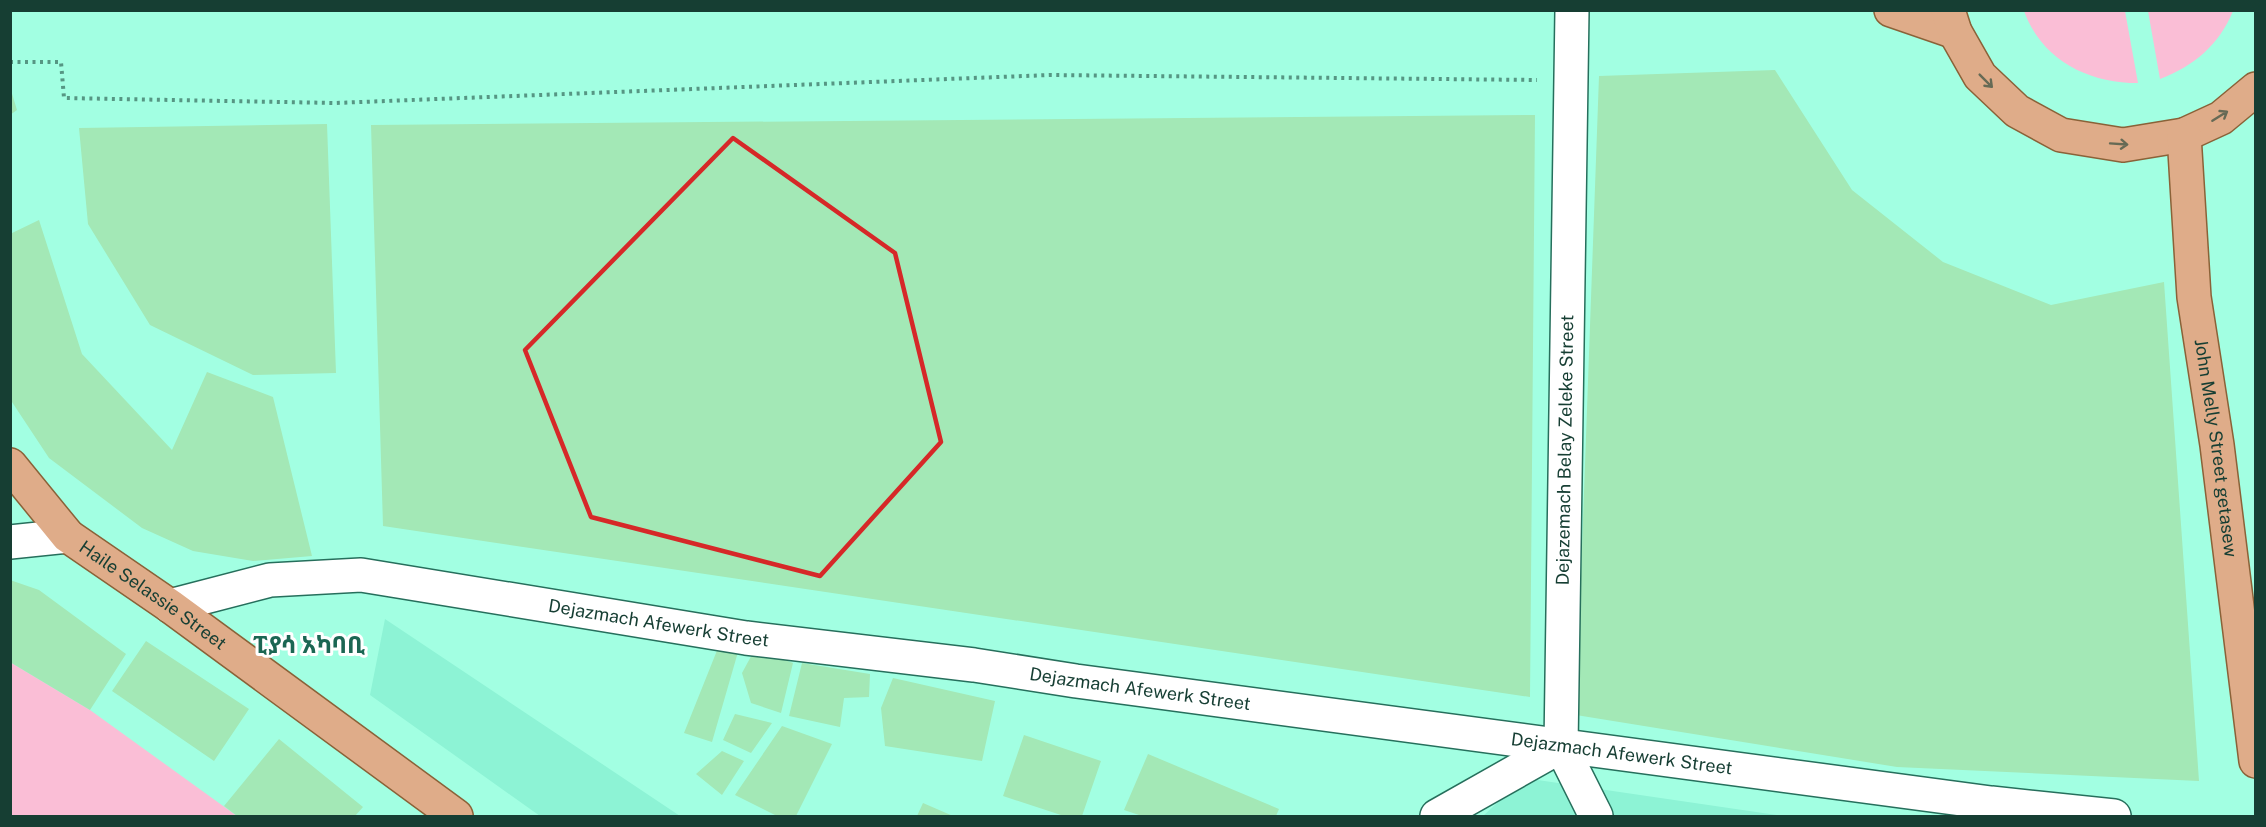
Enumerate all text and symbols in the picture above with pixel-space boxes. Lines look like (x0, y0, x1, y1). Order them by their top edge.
one-way arrow (1979, 74, 1994, 89)
one-way arrow (2211, 110, 2228, 122)
one-way arrow (2109, 138, 2128, 149)
street label: Dejazemach Belay Zeleke Street (1552, 315, 1577, 585)
street label: John Melly Street getasew (2191, 337, 2242, 558)
street label: Haile Selassie Street (75, 536, 231, 654)
street label: Dejazmach Afewerk Street (547, 595, 770, 651)
district label: ፒያሳ አካባቢ (253, 630, 365, 658)
street label: Dejazmach Afewerk Street (1028, 663, 1252, 714)
street label: Dejazmach Afewerk Street (1510, 728, 1734, 778)

